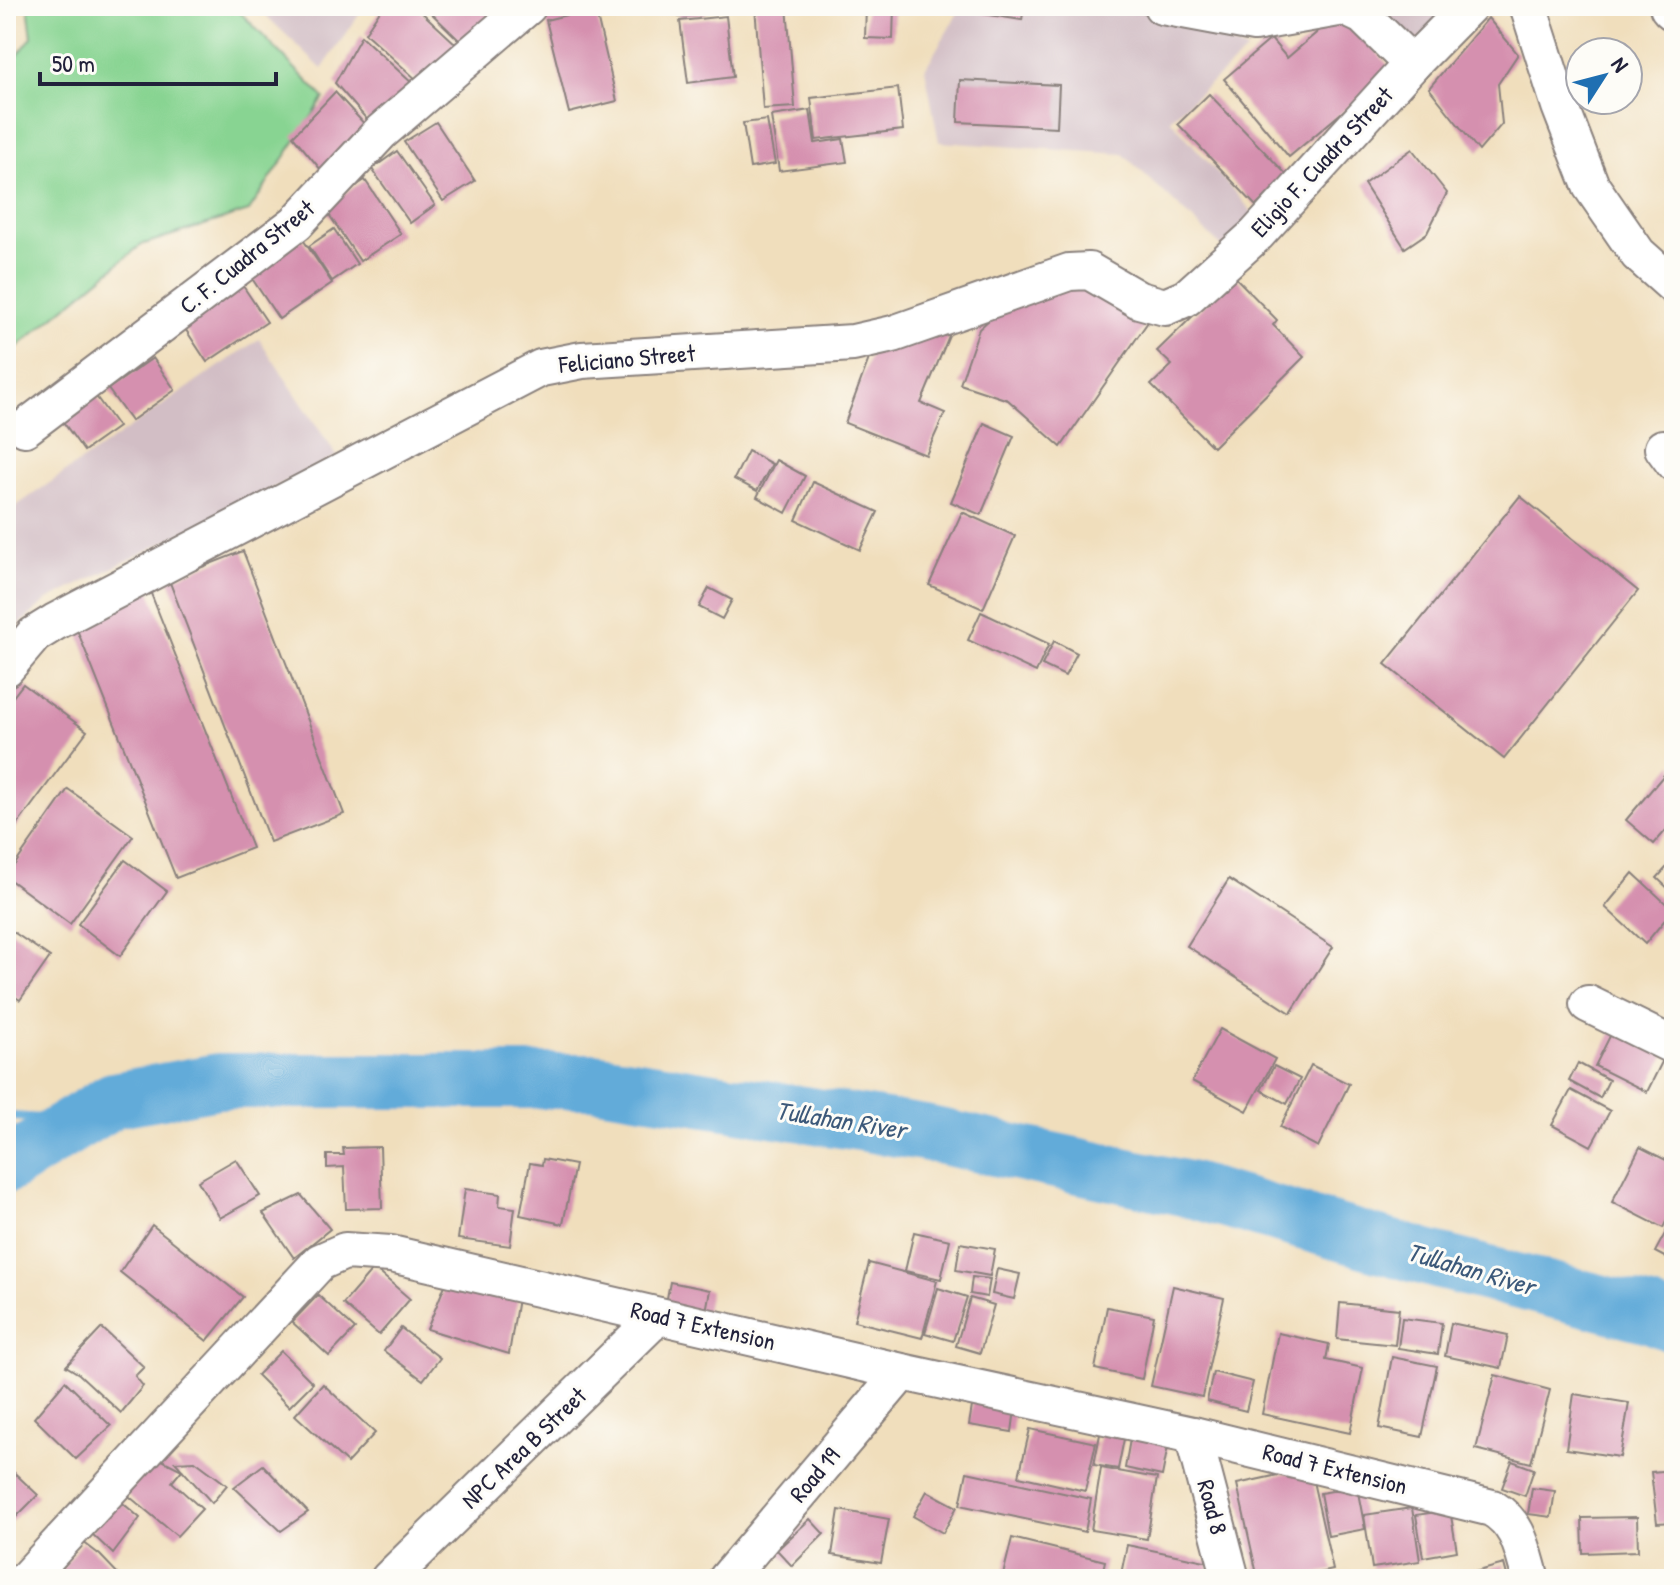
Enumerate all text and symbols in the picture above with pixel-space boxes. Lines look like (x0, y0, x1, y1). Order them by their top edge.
scale bar (40, 36, 276, 86)
north arrow (1564, 36, 1644, 116)
text: 50 m (52, 47, 95, 79)
text: N (1605, 51, 1636, 78)
street label: Eligio F. Cuadra Street (1243, 79, 1400, 243)
street label: C. F. Cuadra Street (172, 191, 321, 321)
street label: Feliciano Street (557, 336, 697, 380)
water label: Tullahan River (774, 1092, 912, 1148)
water label: Tullahan River (1403, 1234, 1542, 1304)
street label: Road 7 Extension (628, 1293, 779, 1357)
street label: NPC Area B Street (454, 1379, 593, 1515)
street label: Road 7 Extension (1260, 1435, 1411, 1501)
street label: Road 19 (782, 1440, 847, 1509)
street label: Road 8 (1190, 1476, 1236, 1538)

